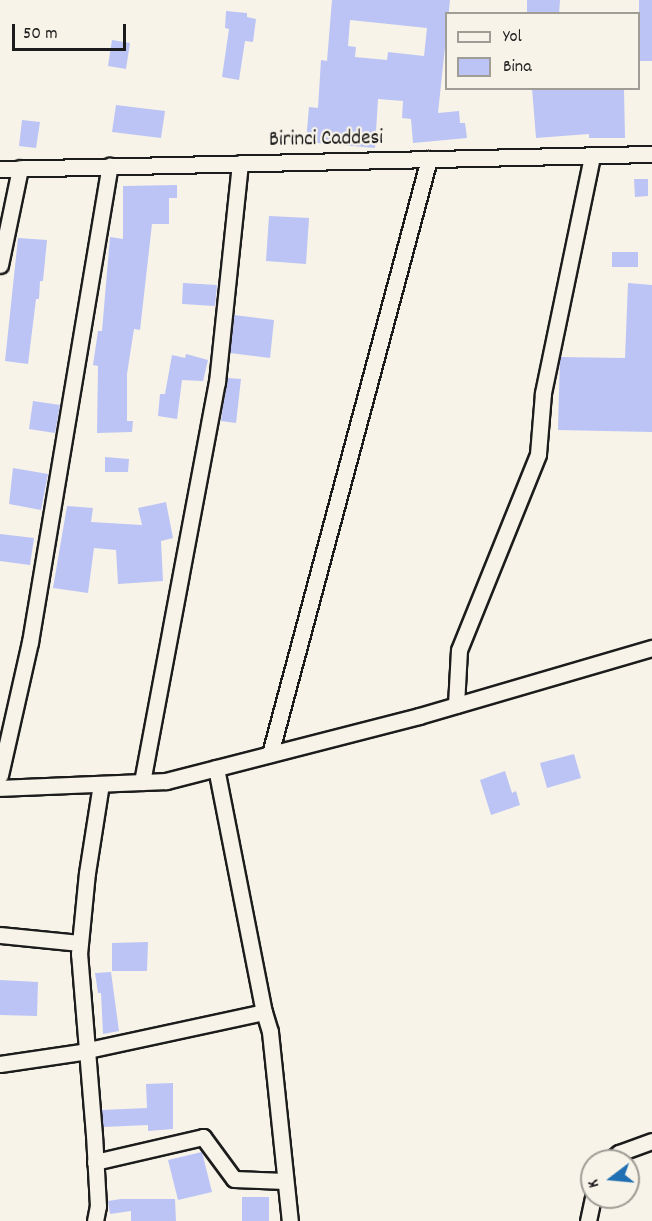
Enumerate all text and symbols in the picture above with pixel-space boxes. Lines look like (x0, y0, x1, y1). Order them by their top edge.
scale bar (15, 12, 129, 50)
legend (445, 12, 640, 90)
text: 50 m (23, 22, 58, 47)
text: Yol (503, 25, 522, 50)
text: Bina (503, 55, 532, 80)
street label: Birinci Caddesi (269, 126, 383, 154)
north arrow (580, 1149, 640, 1209)
text: K (582, 1177, 606, 1190)

